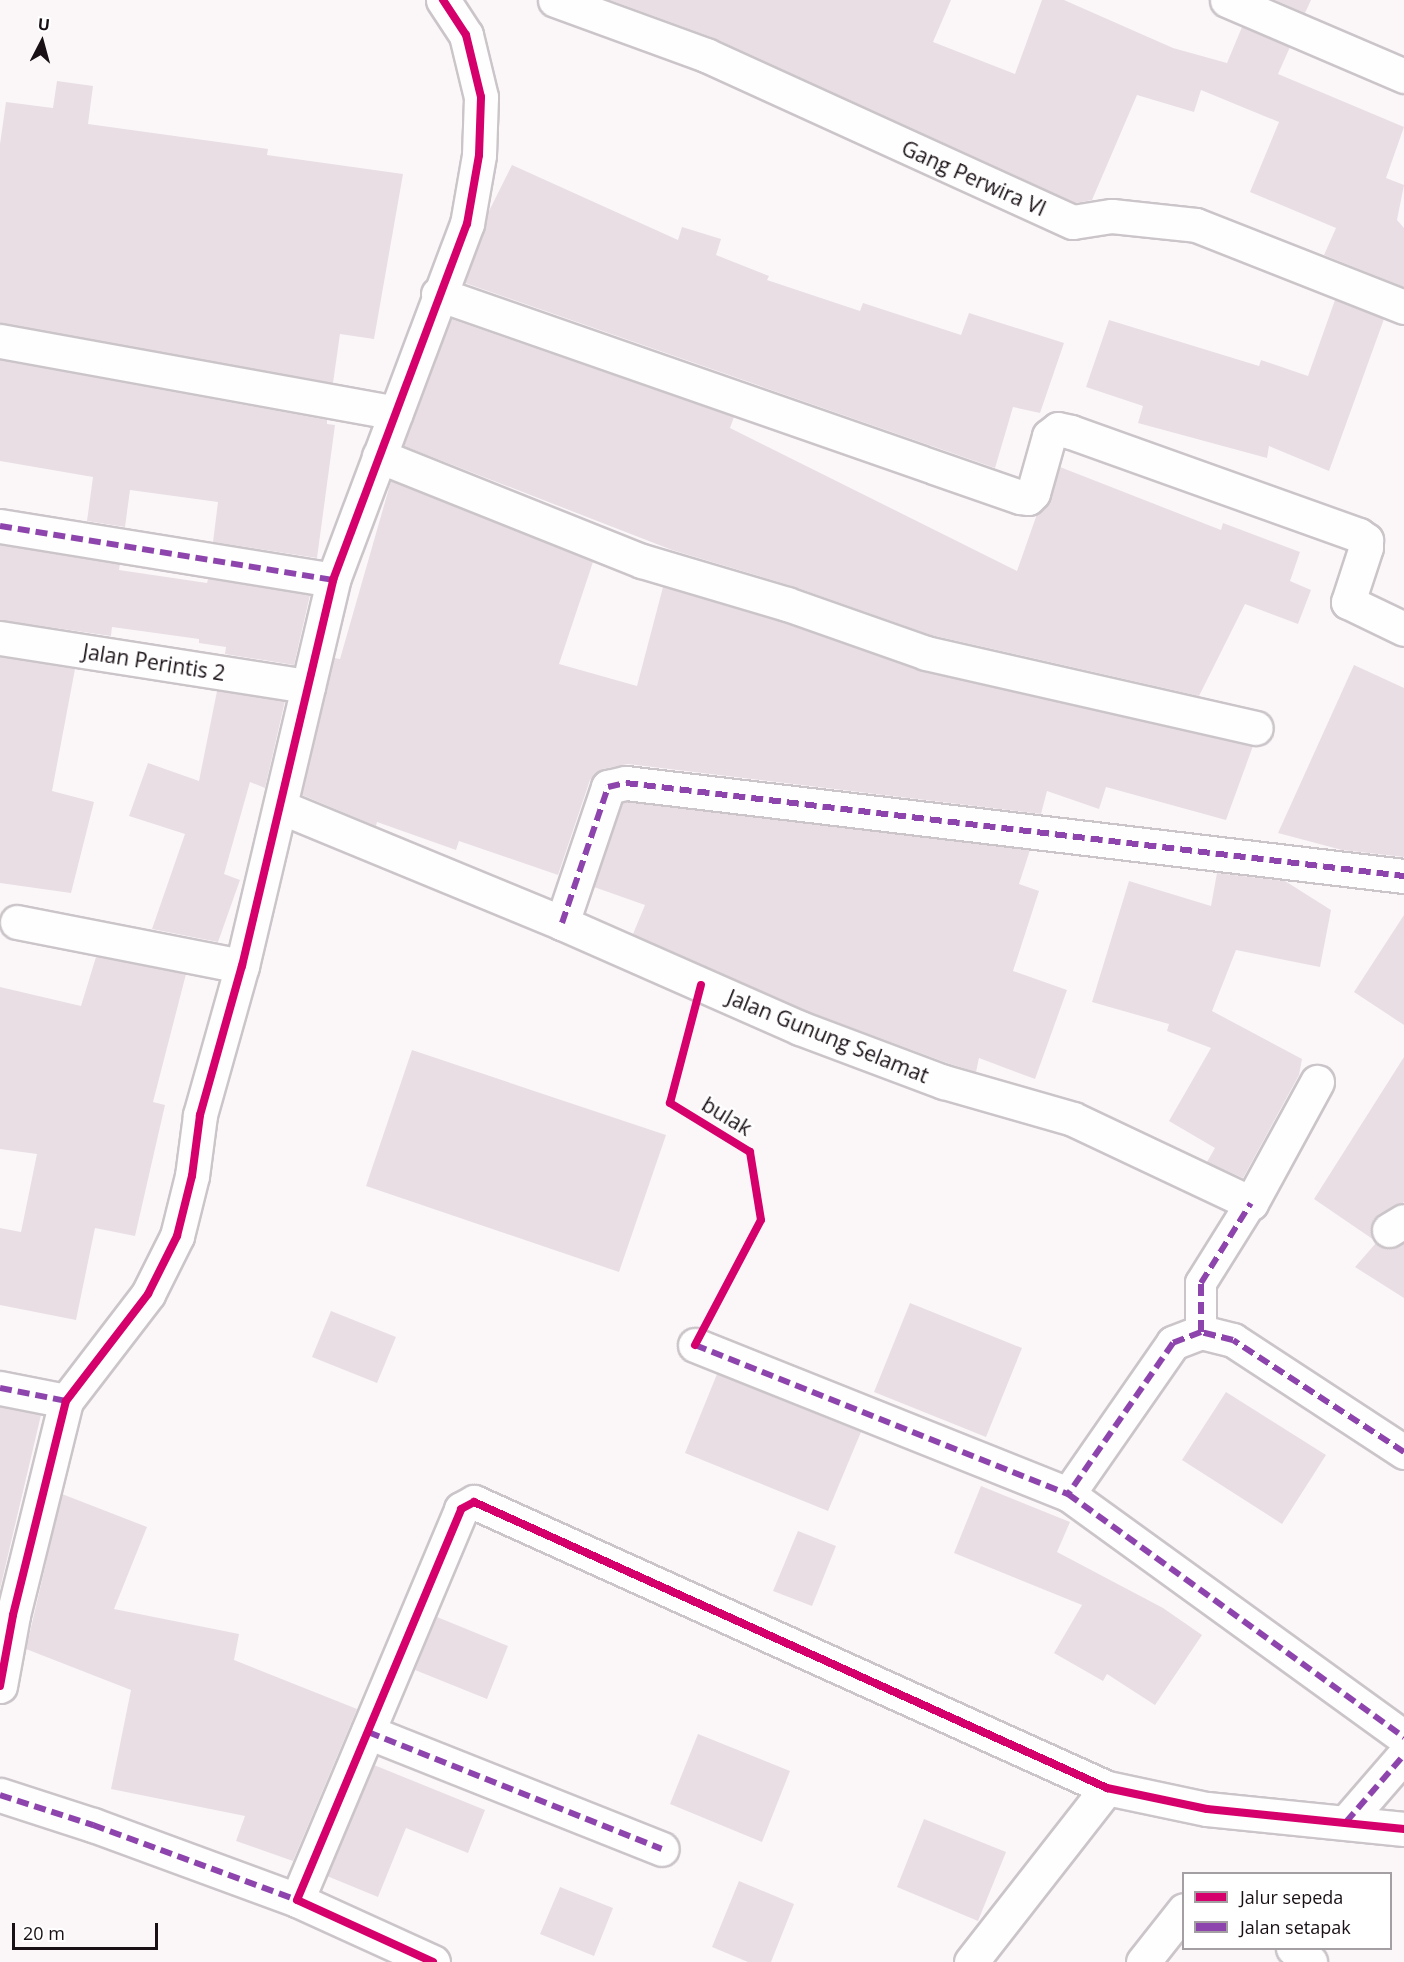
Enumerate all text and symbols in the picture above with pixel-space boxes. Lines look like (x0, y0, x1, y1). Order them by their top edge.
north arrow (12, 12, 72, 72)
text: U (37, 13, 51, 36)
street label: Gang Perwira VI (898, 135, 1050, 221)
street label: Jalan Perintis 2 (81, 638, 227, 686)
street label: Jalan Gunung Selamat (724, 984, 932, 1088)
street label: bulak (697, 1091, 757, 1141)
legend (1182, 1872, 1392, 1950)
text: Jalur sepeda (1240, 1885, 1343, 1909)
scale bar (15, 1911, 160, 1949)
text: Jalan setapak (1240, 1915, 1351, 1939)
text: 20 m (23, 1921, 65, 1945)

